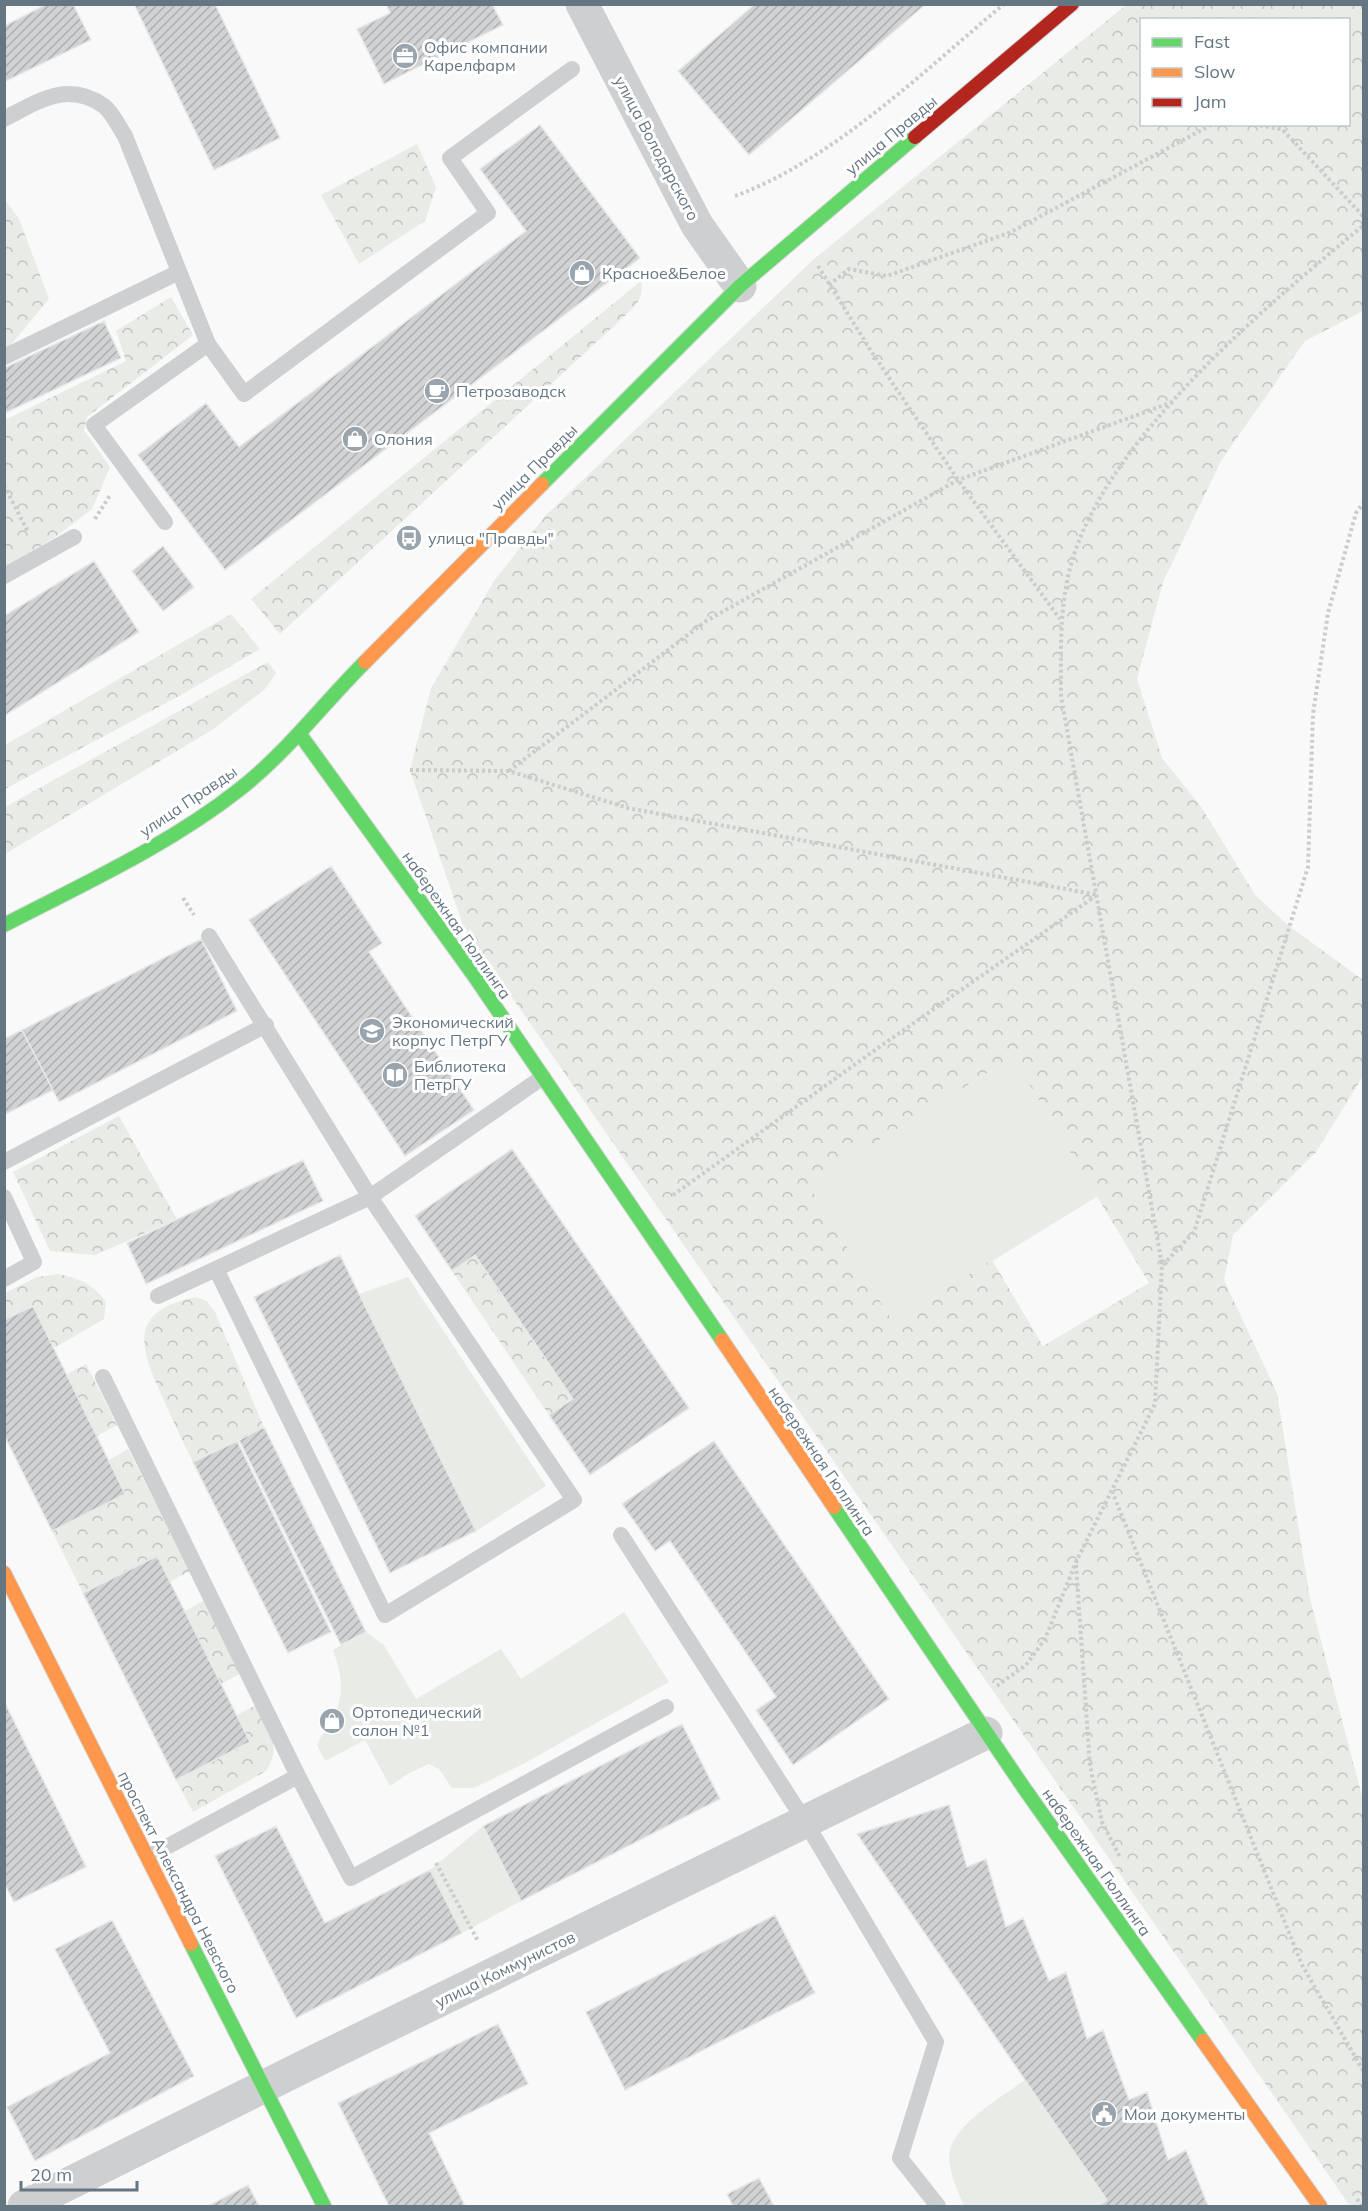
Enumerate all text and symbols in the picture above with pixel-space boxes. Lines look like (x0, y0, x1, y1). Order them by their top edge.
legend (1140, 18, 1350, 126)
text: Fast (1194, 30, 1230, 53)
place label: Офис компании Карелфарм (424, 37, 548, 75)
office icon: Офис компании Карелфарм (390, 41, 420, 71)
text: Slow (1194, 60, 1236, 83)
street label: улица Володарского (610, 72, 704, 224)
text: Jam (1194, 90, 1227, 113)
street label: улица Правды (841, 91, 941, 179)
shop icon: Красное&Белое (567, 258, 597, 288)
place label: Красное&Белое (602, 263, 726, 283)
cafe icon: Петрозаводск (422, 376, 452, 406)
place label: Петрозаводск (456, 381, 566, 401)
street label: улица Правды (487, 420, 581, 514)
shop icon: Олония (340, 424, 370, 454)
place label: Олония (374, 429, 433, 449)
bus stop icon: улица "Правды" (394, 523, 424, 553)
place label: улица "Правды" (428, 528, 554, 548)
street label: улица Правды (135, 761, 241, 841)
street label: набережная Гюллинга (398, 847, 516, 1003)
place label: Экономический корпус ПетрГУ (392, 1012, 514, 1050)
school or university icon: Экономический корпус ПетрГУ (357, 1016, 387, 1046)
place label: Библиотека ПетрГУ (414, 1056, 506, 1094)
library icon: Библиотека ПетрГУ (380, 1060, 410, 1090)
street label: набережная Гюллинга (764, 1382, 880, 1540)
place label: Ортопедический салон №1 (352, 1702, 482, 1740)
shop icon: Ортопедический салон №1 (317, 1706, 347, 1736)
street label: проспект Александра Невского (114, 1767, 244, 1997)
street label: набережная Гюллинга (1038, 1784, 1156, 1940)
street label: улица Коммунистов (432, 1926, 578, 2012)
public building icon: Мои документы (1089, 2099, 1119, 2129)
place label: Мои документы (1124, 2104, 1245, 2124)
scale bar (21, 2154, 136, 2192)
text: 20 m (30, 2163, 72, 2186)

